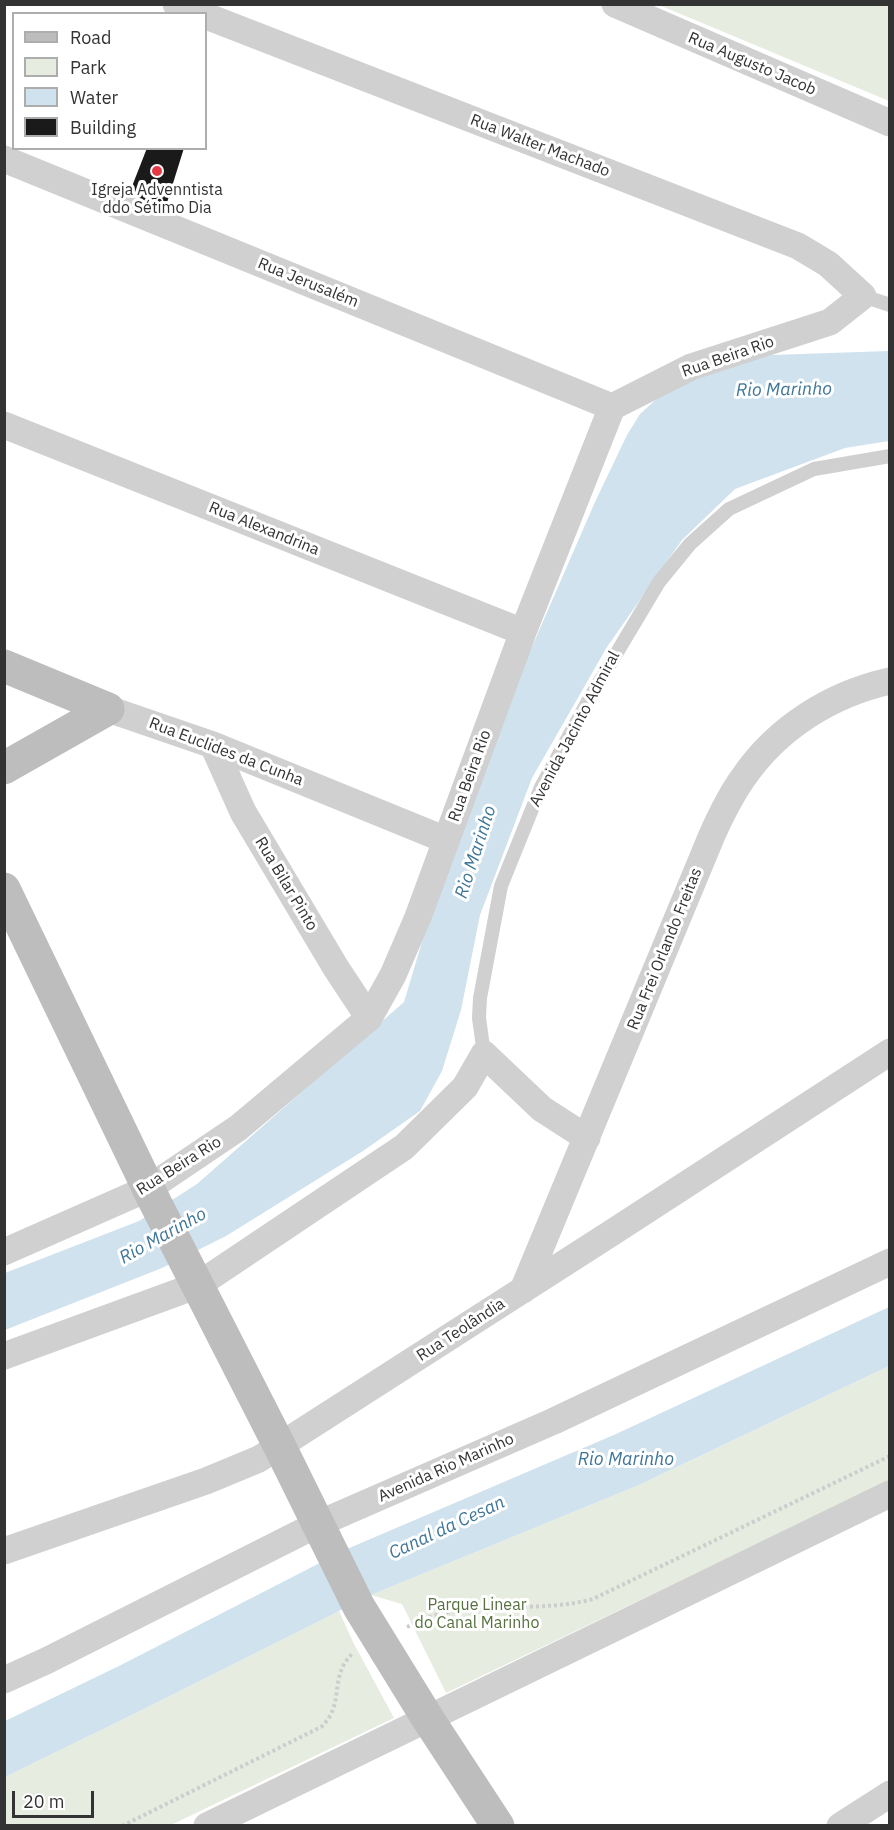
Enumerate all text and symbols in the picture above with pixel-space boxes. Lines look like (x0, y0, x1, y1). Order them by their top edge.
legend (12, 12, 207, 150)
text: Road (70, 26, 111, 49)
street label: Rua Augusto Jacob (685, 28, 819, 100)
text: Park (70, 56, 106, 79)
text: Water (70, 86, 118, 109)
street label: Rua Walter Machado (467, 111, 613, 181)
text: Building (70, 116, 136, 139)
marker: Igreja Advenntista ddo Sétimo Dia (150, 164, 164, 178)
place label: Igreja Advenntista ddo Sétimo Dia (91, 180, 223, 218)
street label: Rua Jerusalém (255, 254, 361, 312)
street label: Rua Beira Rio (679, 332, 777, 382)
water label: Rio Marinho (736, 378, 832, 402)
street label: Rua Alexandrina (206, 498, 322, 560)
street label: Avenida Jacinto Admiral (526, 648, 624, 810)
street label: Rua Euclides da Cunha (146, 714, 306, 790)
street label: Rua Beira Rio (445, 728, 495, 824)
water label: Rio Marinho (451, 803, 501, 901)
street label: Rua Bilar Pinto (250, 834, 322, 934)
street label: Rua Frei Orlando Freitas (624, 865, 706, 1033)
street label: Rua Beira Rio (133, 1132, 225, 1200)
water label: Rio Marinho (116, 1203, 210, 1269)
street label: Rua Teolândia (413, 1294, 509, 1366)
street label: Avenida Rio Marinho (375, 1429, 517, 1507)
water label: Rio Marinho (578, 1449, 674, 1471)
water label: Canal da Cesan (386, 1492, 508, 1564)
park label: Parque Linear do Canal Marinho (415, 1595, 539, 1633)
scale bar (15, 1779, 98, 1817)
text: 20 m (23, 1790, 65, 1813)

